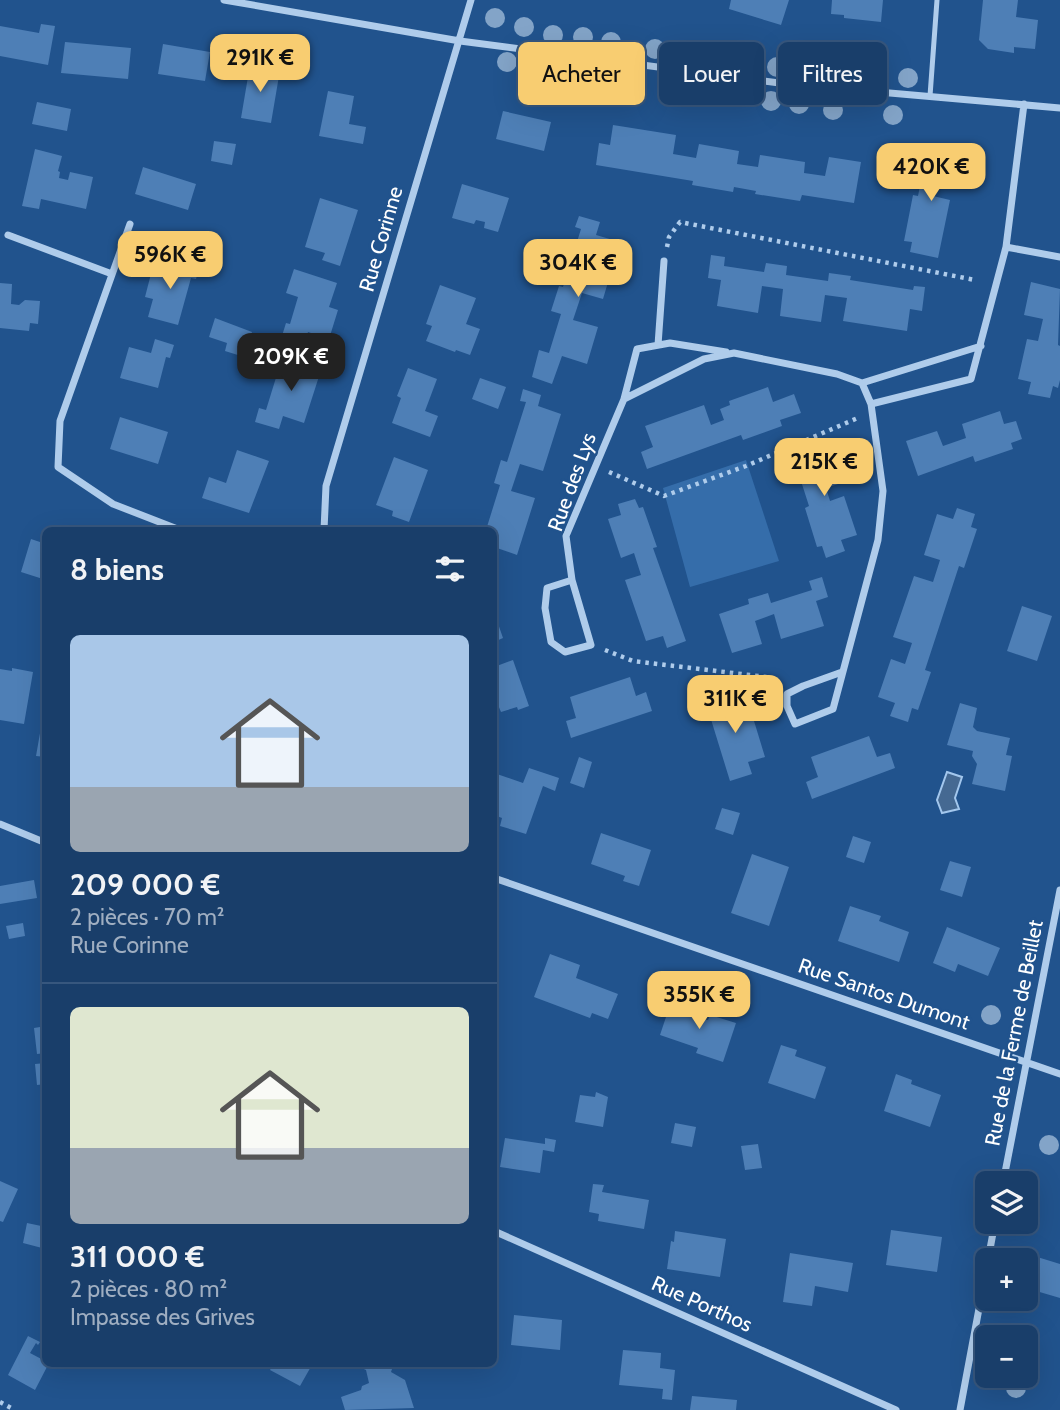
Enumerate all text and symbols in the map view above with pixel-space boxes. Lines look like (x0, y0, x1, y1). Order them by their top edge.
pin: 291K € (203, 34, 317, 94)
chip: Acheter (518, 42, 645, 105)
chip: Louer (659, 42, 764, 105)
chip: Filtres (778, 42, 887, 105)
text: 291K € (226, 43, 294, 71)
pin: 420K € (874, 144, 988, 203)
text: 420K € (892, 152, 970, 180)
street label: Rue Corinne (354, 183, 408, 294)
pin: 596K € (113, 232, 227, 291)
text: 596K € (134, 240, 206, 268)
pin: 304K € (521, 240, 635, 299)
text: 304K € (539, 248, 617, 276)
pin: 209K € (234, 334, 348, 393)
text: 209K € (253, 342, 329, 370)
street label: Rue des Lys (542, 429, 601, 534)
pin: 215K € (767, 438, 881, 498)
text: 215K € (790, 447, 858, 475)
icon: filters (431, 550, 469, 588)
text: 8 biens (70, 551, 164, 588)
pin: 311K € (678, 676, 792, 735)
icon: home (207, 680, 333, 806)
text: 311K € (703, 684, 767, 712)
text: 209 000 € (70, 866, 220, 903)
text: 2 pièces · 70 m² (70, 903, 225, 931)
street label: Rue de la Ferme de Beillet (979, 918, 1048, 1148)
text: Rue Corinne (70, 931, 189, 959)
street label: Rue Santos Dumont (795, 952, 973, 1035)
pin: 355K € (642, 972, 756, 1031)
text: 355K € (663, 980, 735, 1008)
icon: home (207, 1052, 333, 1178)
map controls (975, 1171, 1038, 1388)
button: layers (975, 1171, 1038, 1234)
text: 311 000 € (70, 1238, 205, 1275)
button: + (975, 1248, 1038, 1311)
street label: Rue Porthos (648, 1270, 757, 1337)
text: 2 pièces · 80 m² (70, 1275, 227, 1303)
text: Impasse des Grives (70, 1303, 255, 1331)
button: − (975, 1325, 1038, 1388)

